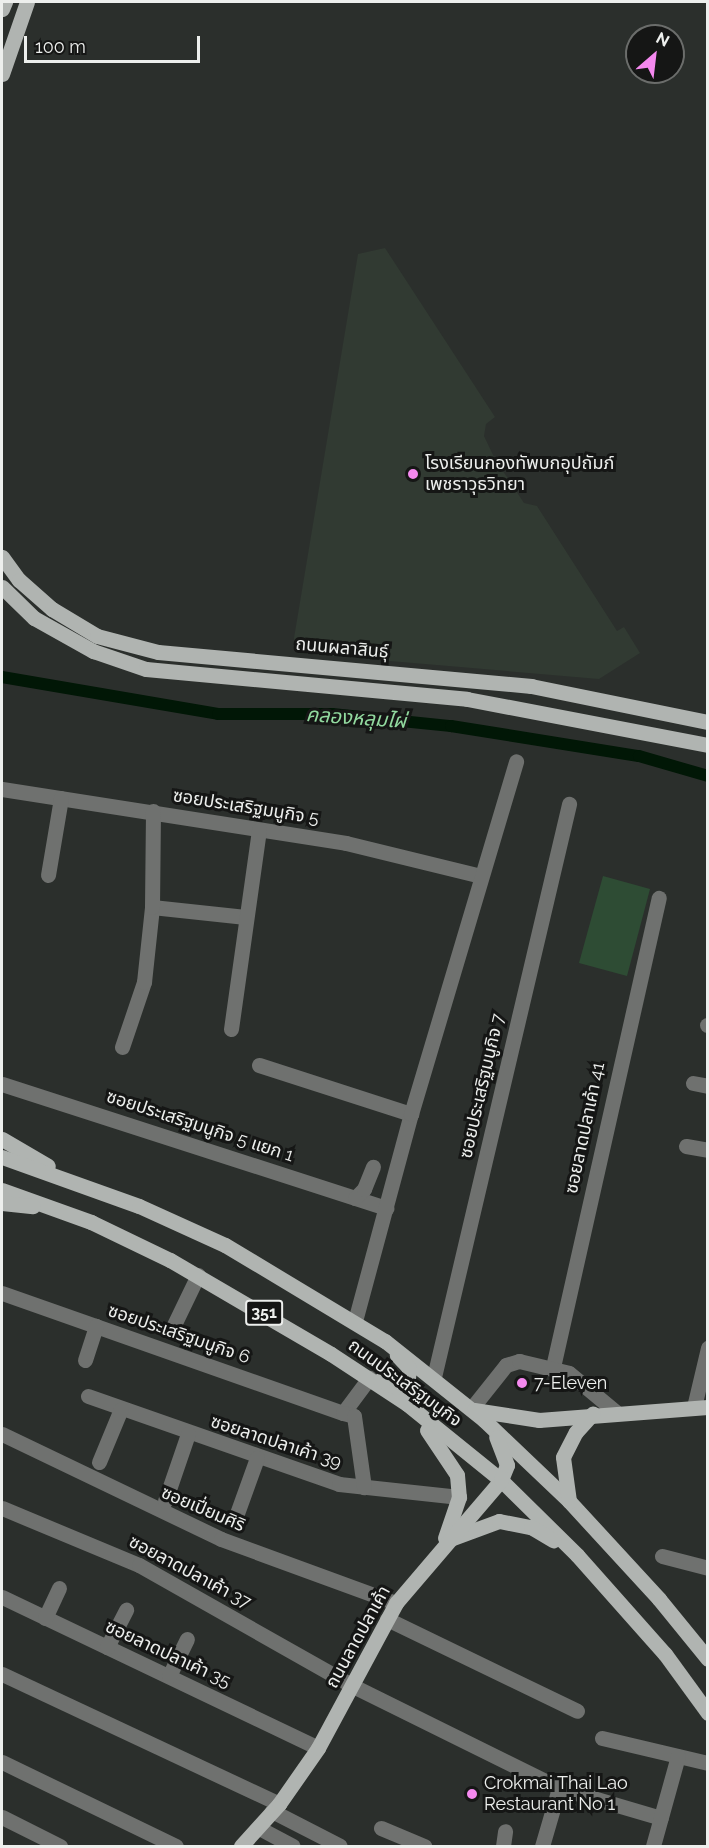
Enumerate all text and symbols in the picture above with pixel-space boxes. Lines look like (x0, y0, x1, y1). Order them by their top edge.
scale bar (27, 24, 202, 62)
north arrow (625, 24, 685, 84)
text: N (653, 28, 673, 51)
text: 100 m (35, 36, 86, 57)
place label: โรงเรียนกองทัพบกอุปถัมภ์ เพชราวุธวิทยา (425, 453, 614, 496)
marker: โรงเรียนกองทัพบกอุปถัมภ์ เพชราวุธวิทยา (406, 467, 420, 481)
street label: ถนนผลาสินธุ์ (295, 633, 389, 663)
water label: คลองหลุมไผ่ (305, 703, 407, 733)
street label: ซอยประเสริฐมนูกิจ 5 (171, 785, 321, 829)
street label: ซอยประเสริฐมนูกิจ 7 (455, 1012, 509, 1160)
street label: ซอยลาดปลาเค้า 41 (561, 1060, 609, 1196)
street label: ซอยประเสริฐมนูกิจ 5 แยก 1 (104, 1085, 296, 1167)
street label: ซอยประเสริฐมนูกิจ 6 (105, 1300, 253, 1368)
road number: 351 (244, 1300, 284, 1326)
street label: ถนนประเสริฐมนูกิจ (344, 1335, 466, 1431)
place label: 7-Eleven (534, 1372, 607, 1394)
marker: 7-Eleven (515, 1376, 529, 1390)
street label: ซอยลาดปลาเค้า 39 (208, 1411, 344, 1473)
street label: ซอยเปี่ยมศิริ (158, 1482, 248, 1536)
street label: ซอยลาดปลาเค้า 37 (125, 1531, 255, 1613)
street label: ถนนลาดปลาเค้า (321, 1582, 395, 1692)
street label: ซอยลาดปลาเค้า 35 (102, 1616, 234, 1692)
place label: Crokmai Thai Lao Restaurant No 1 (484, 1773, 628, 1816)
marker: Crokmai Thai Lao Restaurant No 1 (465, 1787, 479, 1801)

